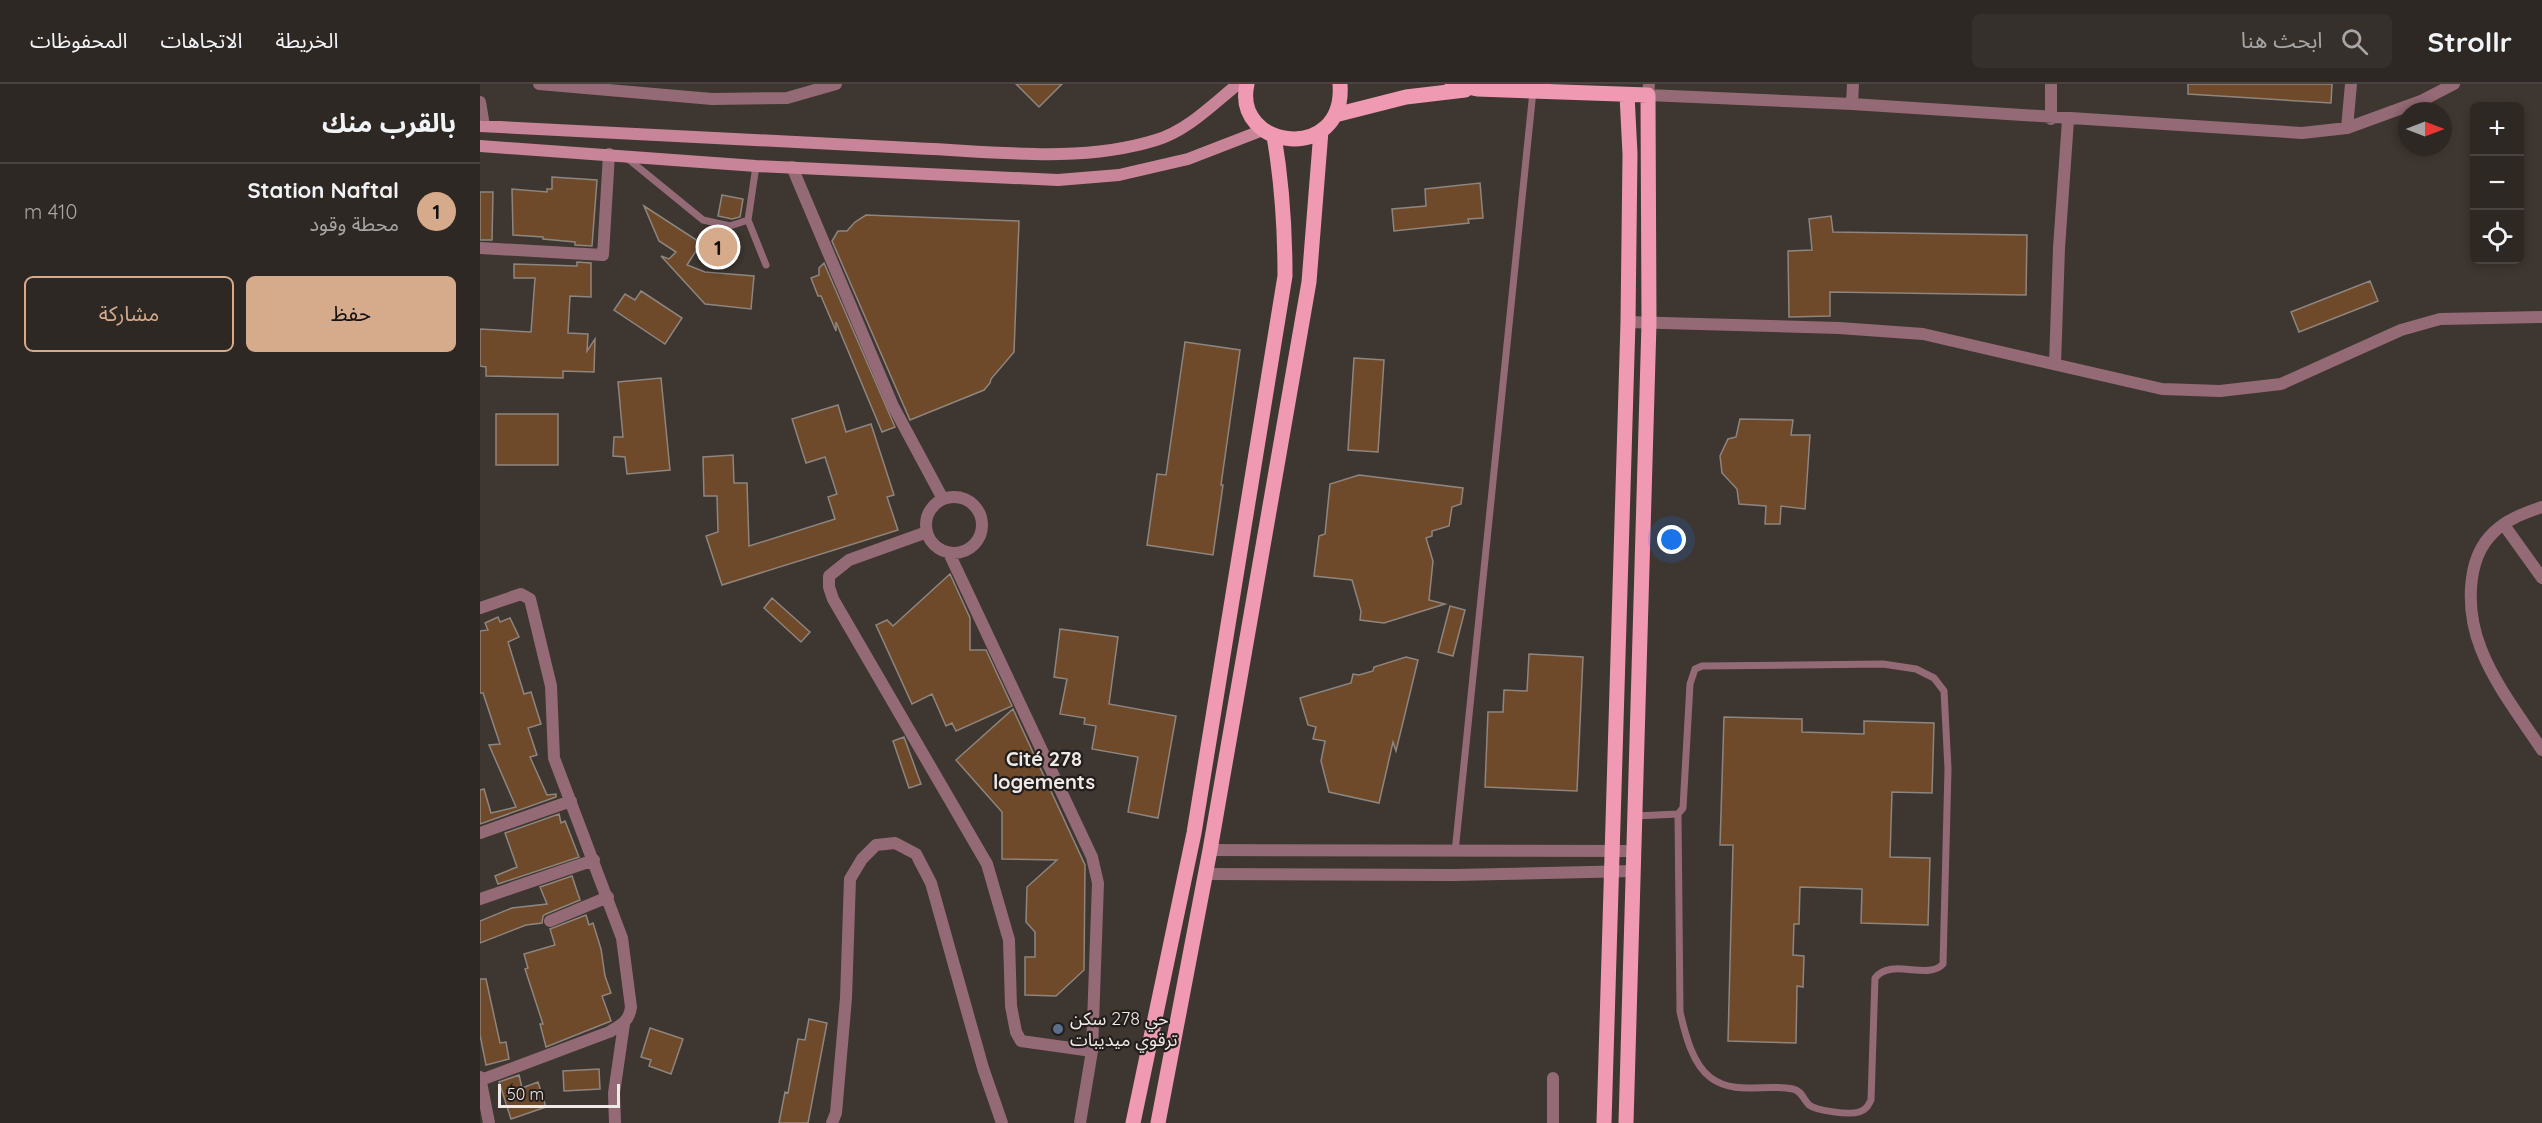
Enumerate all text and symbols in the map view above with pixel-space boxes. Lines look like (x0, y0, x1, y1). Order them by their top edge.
search box (1972, 14, 2392, 68)
text: Strollr (2428, 24, 2512, 59)
icon: search (2338, 25, 2371, 58)
text: ابحث هنا (2241, 26, 2323, 54)
text: المحفوظات (30, 27, 127, 53)
text: الاتجاهات (160, 27, 242, 53)
text: الخريطة (275, 27, 338, 53)
north arrow (2398, 102, 2452, 156)
map controls (2470, 102, 2524, 264)
button: + (2470, 102, 2524, 156)
text: بالقرب منك (322, 106, 456, 139)
button: − (2470, 156, 2524, 210)
text: Station Naftal (247, 176, 399, 204)
text: 410 m (24, 199, 77, 224)
text: 1 (433, 199, 440, 224)
button: locate (2470, 210, 2524, 264)
text: محطة وقود (310, 211, 399, 236)
pin: 1 (698, 224, 738, 270)
button: مشاركة (24, 276, 234, 352)
button: حفظ (246, 276, 456, 352)
your location (1657, 525, 1686, 554)
district label: Cité 278 logements (993, 746, 1095, 794)
place label: حي 278 سكن ترقوي ميديبات (1070, 1007, 1178, 1053)
marker: حي 278 سكن ترقوي ميديبات (1051, 1022, 1065, 1036)
scale bar (498, 1081, 620, 1108)
text: 50 m (507, 1084, 544, 1104)

